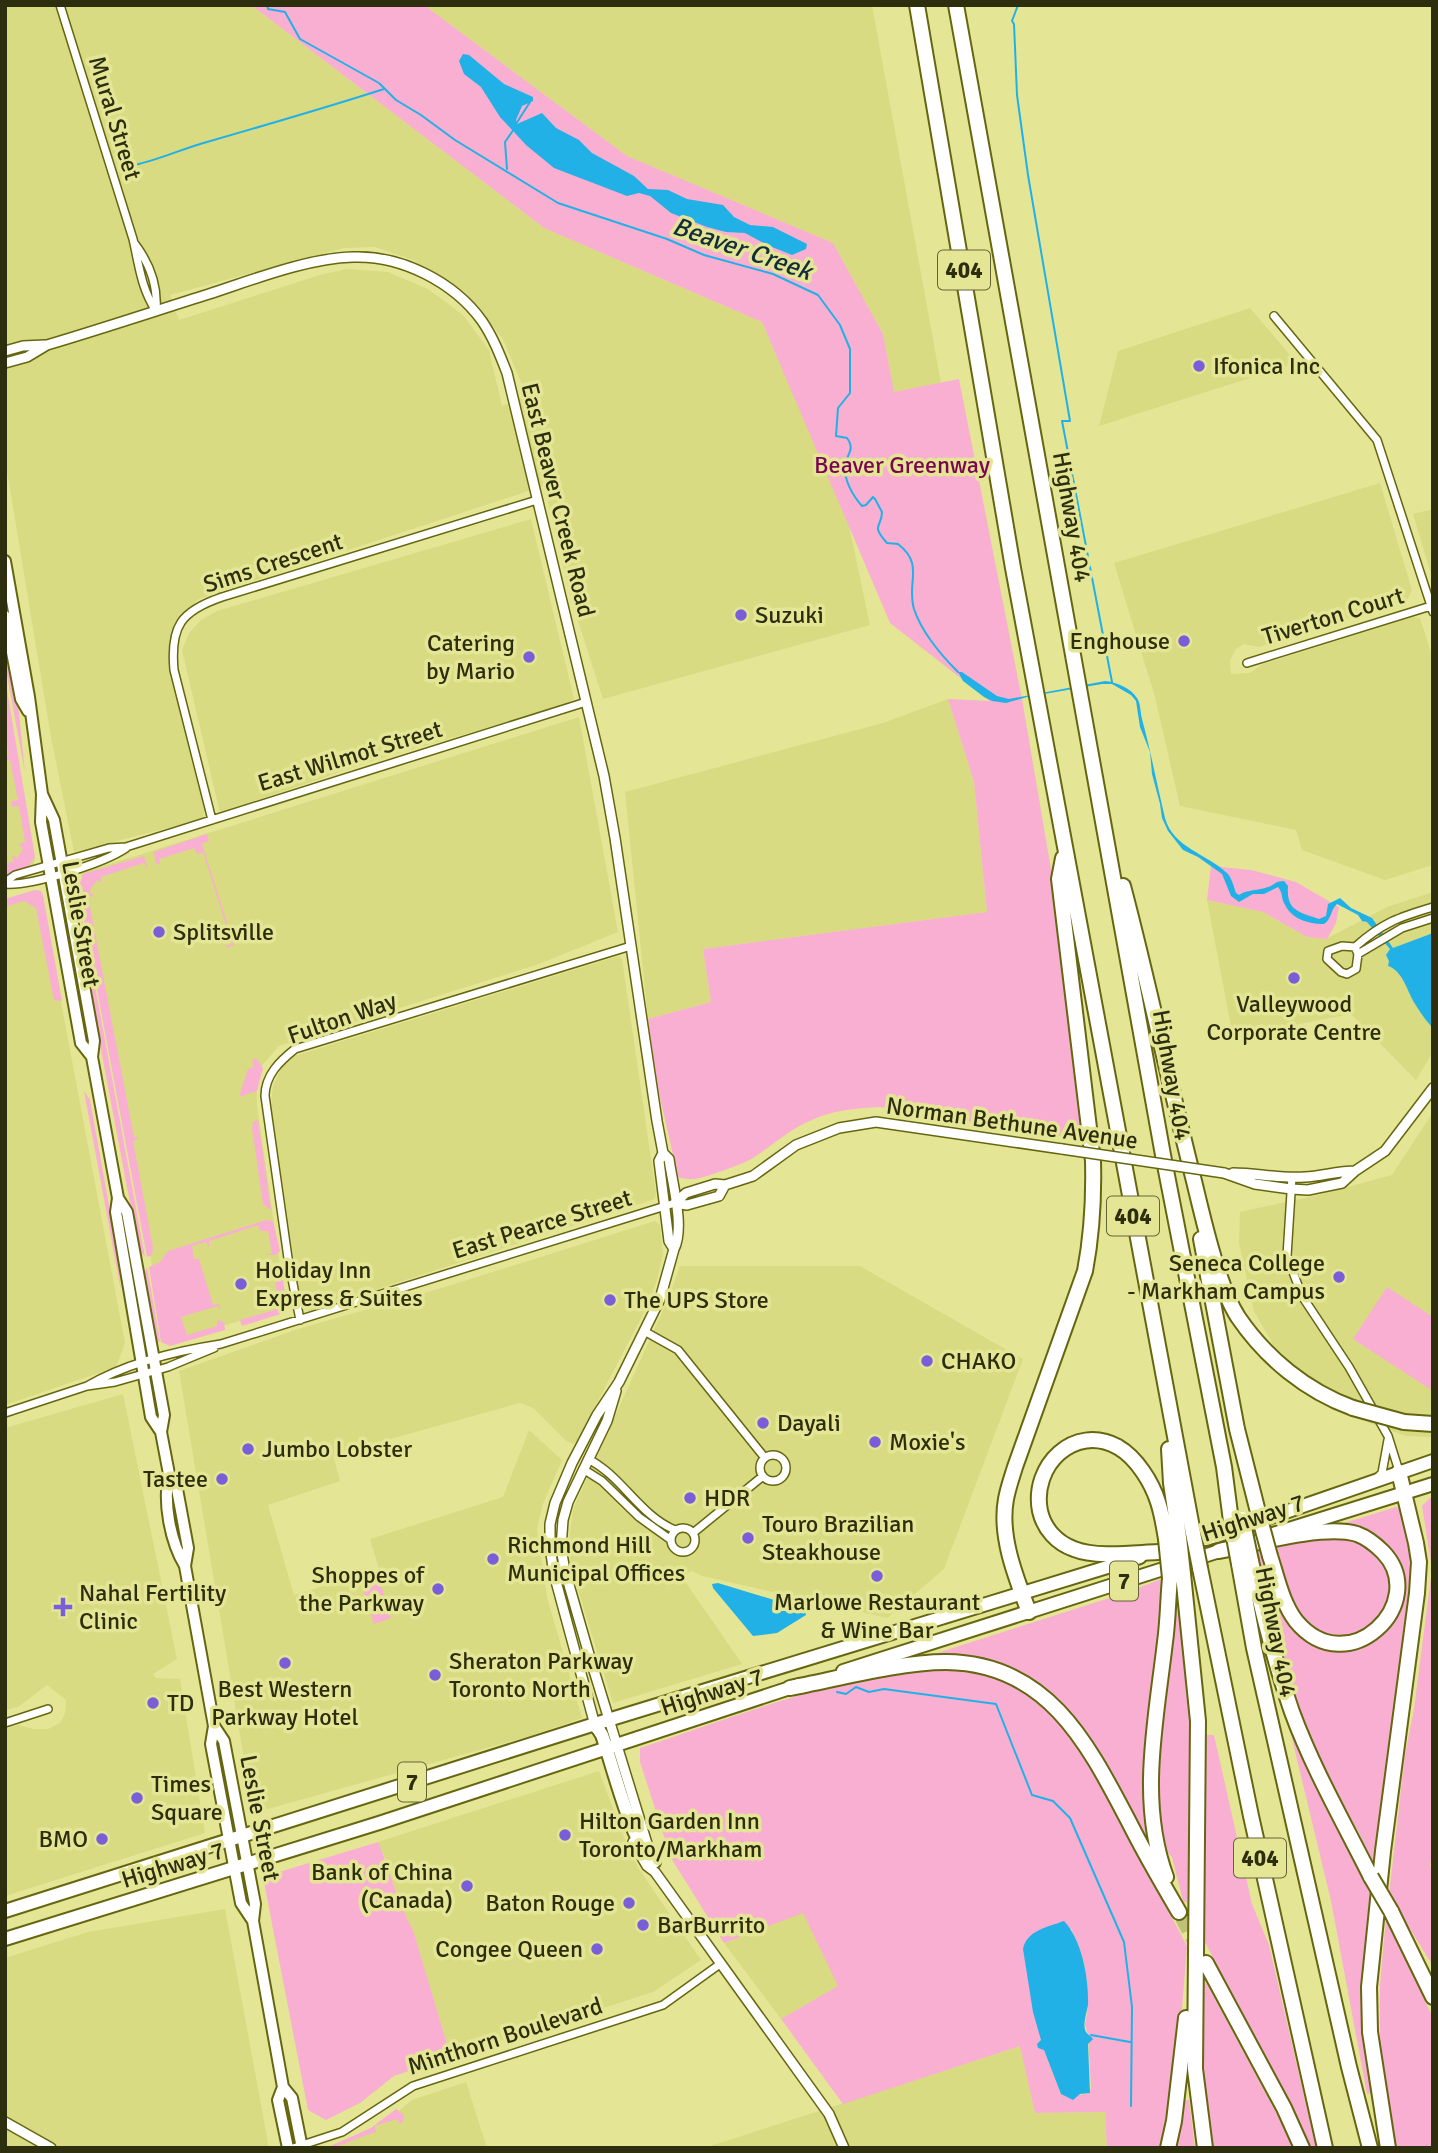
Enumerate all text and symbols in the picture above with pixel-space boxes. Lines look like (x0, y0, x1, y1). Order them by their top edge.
street label: Mural Street (82, 52, 148, 184)
water label: Beaver Creek (668, 210, 818, 288)
road number: 404 (938, 250, 990, 290)
place label: Ifonica Inc (1213, 351, 1320, 381)
marker: Ifonica Inc (1191, 358, 1207, 374)
street label: East Beaver Creek Road (514, 380, 602, 620)
street label: Highway 404 (1046, 449, 1098, 585)
park label: Beaver Greenway (814, 450, 990, 480)
street label: Sims Crescent (199, 526, 347, 600)
street label: Tiverton Court (1258, 580, 1408, 652)
place label: Suzuki (755, 600, 824, 630)
marker: Suzuki (733, 607, 749, 623)
place label: Enghouse (1069, 626, 1170, 656)
place label: Catering by Mario (426, 628, 515, 686)
marker: Enghouse (1176, 633, 1192, 649)
marker: Catering by Mario (521, 649, 537, 665)
street label: East Wilmot Street (254, 714, 446, 798)
street label: Leslie Street (55, 859, 107, 989)
place label: Splitsville (173, 917, 274, 947)
marker: Splitsville (151, 924, 167, 940)
marker: Valleywood Corporate Centre (1286, 970, 1302, 986)
street label: Fulton Way (284, 985, 400, 1051)
place label: Valleywood Corporate Centre (1206, 989, 1382, 1047)
street label: Highway 404 (1146, 1007, 1198, 1143)
street label: Norman Bethune Avenue (884, 1090, 1140, 1156)
street label: East Pearce Street (449, 1182, 635, 1266)
road number: 404 (1107, 1196, 1159, 1236)
place label: Seneca College - Markham Campus (1127, 1248, 1325, 1306)
place label: Holiday Inn Express & Suites (255, 1255, 423, 1313)
marker: Seneca College - Markham Campus (1331, 1269, 1347, 1285)
marker: Holiday Inn Express & Suites (233, 1276, 249, 1292)
place label: The UPS Store (624, 1285, 769, 1315)
marker: The UPS Store (602, 1292, 618, 1308)
place label: CHAKO (941, 1346, 1016, 1376)
marker: CHAKO (919, 1353, 935, 1369)
place label: Dayali (777, 1408, 841, 1438)
marker: Dayali (755, 1415, 771, 1431)
place label: Moxie's (889, 1427, 966, 1457)
place label: Jumbo Lobster (262, 1434, 412, 1464)
marker: Moxie's (867, 1434, 883, 1450)
marker: Jumbo Lobster (240, 1441, 256, 1457)
place label: Tastee (143, 1464, 208, 1494)
marker: Tastee (214, 1471, 230, 1487)
place label: HDR (704, 1483, 750, 1513)
street label: Highway 7 (1198, 1487, 1308, 1549)
marker: HDR (682, 1490, 698, 1506)
place label: Touro Brazilian Steakhouse (762, 1509, 914, 1567)
place label: Richmond Hill Municipal Offices (507, 1530, 685, 1588)
marker: Touro Brazilian Steakhouse (740, 1530, 756, 1546)
marker: Richmond Hill Municipal Offices (485, 1551, 501, 1567)
place label: Shoppes of the Parkway (299, 1560, 425, 1618)
road number: 7 (1110, 1562, 1138, 1600)
street label: Highway 404 (1249, 1564, 1303, 1700)
marker: Marlowe Restaurant & Wine Bar (869, 1568, 885, 1584)
place label: Nahal Fertility Clinic (79, 1578, 226, 1636)
marker: Shoppes of the Parkway (430, 1581, 446, 1597)
place label: Marlowe Restaurant & Wine Bar (774, 1587, 980, 1645)
marker: Nahal Fertility Clinic (53, 1597, 73, 1617)
place label: Sheraton Parkway Toronto North (449, 1646, 633, 1704)
marker: Best Western Parkway Hotel (277, 1655, 293, 1671)
street label: Highway 7 (657, 1661, 767, 1723)
marker: Sheraton Parkway Toronto North (427, 1667, 443, 1683)
place label: Best Western Parkway Hotel (211, 1674, 359, 1732)
place label: TD (167, 1688, 194, 1718)
marker: TD (145, 1695, 161, 1711)
street label: Leslie Street (233, 1752, 287, 1884)
road number: 7 (398, 1763, 426, 1802)
place label: Times Square (151, 1769, 223, 1827)
marker: Times Square (129, 1790, 145, 1806)
place label: Hilton Garden Inn Toronto/Markham (579, 1806, 762, 1864)
place label: BMO (38, 1824, 88, 1854)
marker: Hilton Garden Inn Toronto/Markham (557, 1827, 573, 1843)
marker: BMO (94, 1831, 110, 1847)
street label: Highway 7 (118, 1835, 228, 1895)
road number: 404 (1234, 1839, 1286, 1878)
place label: Bank of China (Canada) (311, 1857, 453, 1915)
marker: Bank of China (Canada) (459, 1878, 475, 1894)
place label: Baton Rouge (485, 1888, 615, 1918)
marker: Baton Rouge (621, 1895, 637, 1911)
place label: BarBurrito (657, 1910, 765, 1940)
marker: BarBurrito (635, 1917, 651, 1933)
place label: Congee Queen (435, 1934, 583, 1964)
marker: Congee Queen (589, 1941, 605, 1957)
street label: Minthorn Boulevard (404, 1990, 606, 2082)

